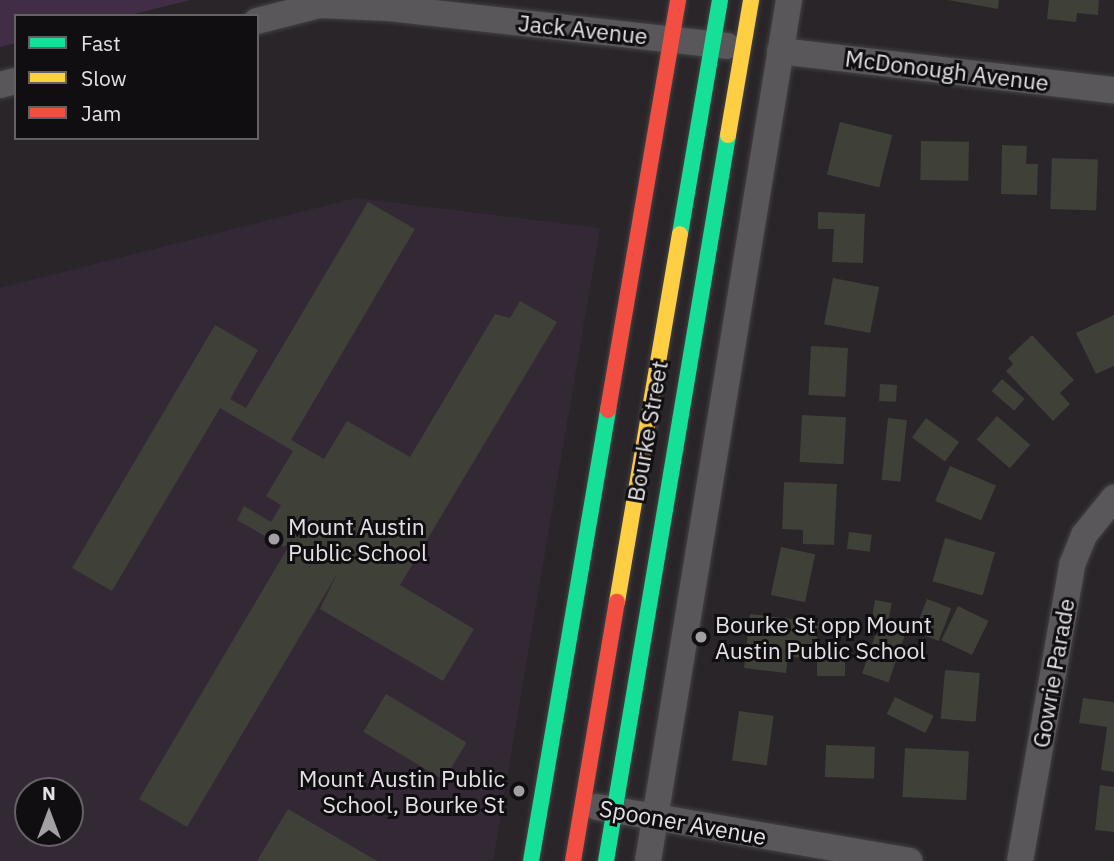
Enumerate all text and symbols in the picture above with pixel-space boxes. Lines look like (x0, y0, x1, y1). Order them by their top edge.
street label: Jack Avenue (517, 8, 649, 50)
legend (14, 14, 259, 140)
text: Fast (81, 29, 121, 57)
street label: McDonough Avenue (844, 44, 1050, 96)
text: Slow (81, 64, 127, 92)
text: Jam (81, 99, 121, 127)
street label: Bourke Street (621, 359, 673, 503)
place label: Mount Austin Public School (288, 512, 427, 566)
marker: Mount Austin Public School (266, 531, 282, 547)
street label: Gowrie Parade (1026, 596, 1080, 750)
place label: Bourke St opp Mount Austin Public School (715, 610, 932, 664)
marker: Bourke St opp Mount Austin Public School (693, 629, 709, 645)
place label: Mount Austin Public School, Bourke St (299, 764, 505, 818)
north arrow (14, 777, 84, 847)
text: N (42, 781, 56, 805)
marker: Mount Austin Public School, Bourke St (511, 783, 527, 799)
street label: Spooner Avenue (597, 794, 769, 850)

